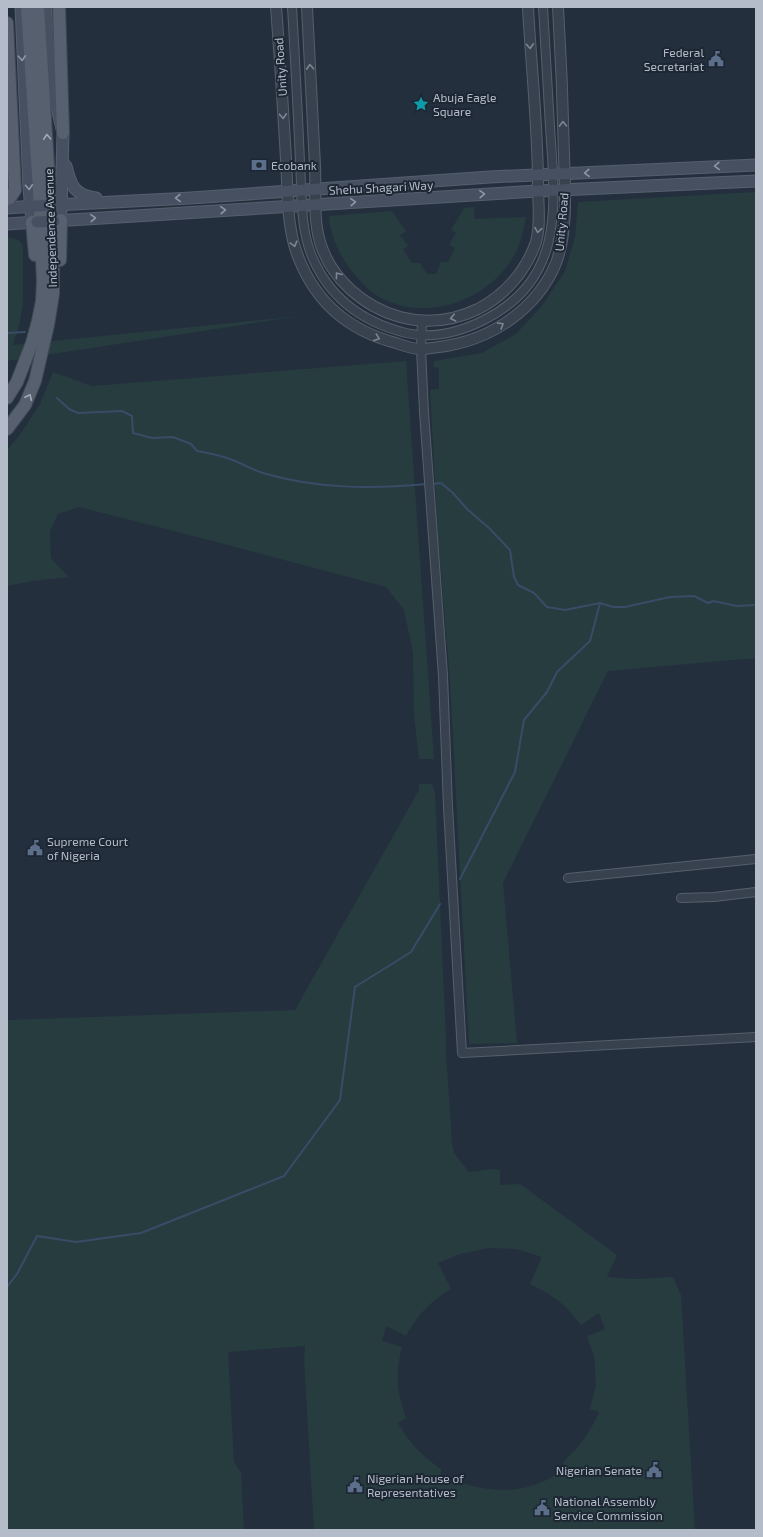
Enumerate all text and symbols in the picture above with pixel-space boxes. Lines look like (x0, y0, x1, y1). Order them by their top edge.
street label: Unity Road (271, 37, 289, 97)
one-way arrow (526, 43, 535, 49)
place label: Federal Secretariat (644, 45, 704, 73)
public building icon: Federal Secretariat (707, 50, 725, 68)
one-way arrow (18, 55, 27, 61)
one-way arrow (306, 64, 314, 70)
place label: Abuja Eagle Square (433, 90, 496, 118)
place icon: Abuja Eagle Square (412, 95, 430, 113)
one-way arrow (279, 113, 288, 119)
one-way arrow (559, 121, 567, 127)
one-way arrow (42, 134, 51, 140)
bank icon: Ecobank (250, 156, 268, 174)
place label: Ecobank (271, 158, 317, 172)
one-way arrow (714, 162, 720, 171)
street label: Independence Avenue (41, 168, 59, 288)
one-way arrow (584, 169, 590, 177)
street label: Shehu Shagari Way (328, 177, 434, 197)
one-way arrow (24, 184, 33, 190)
one-way arrow (479, 190, 485, 199)
street label: Unity Road (551, 192, 571, 252)
one-way arrow (175, 194, 181, 202)
one-way arrow (350, 197, 356, 206)
one-way arrow (220, 205, 226, 214)
one-way arrow (90, 213, 96, 222)
one-way arrow (534, 227, 543, 233)
one-way arrow (290, 241, 298, 248)
one-way arrow (336, 272, 343, 279)
one-way arrow (450, 314, 456, 322)
one-way arrow (497, 323, 504, 330)
one-way arrow (374, 333, 381, 341)
one-way arrow (24, 394, 32, 401)
place label: Supreme Court of Nigeria (47, 834, 129, 862)
public building icon: Supreme Court of Nigeria (26, 839, 44, 857)
public building icon: Nigerian Senate (645, 1461, 663, 1479)
place label: Nigerian Senate (556, 1463, 642, 1477)
place label: Nigerian House of Representatives (367, 1471, 464, 1499)
public building icon: Nigerian House of Representatives (346, 1476, 364, 1494)
place label: National Assembly Service Commission (554, 1494, 663, 1522)
public building icon: National Assembly Service Commission (533, 1499, 551, 1517)

